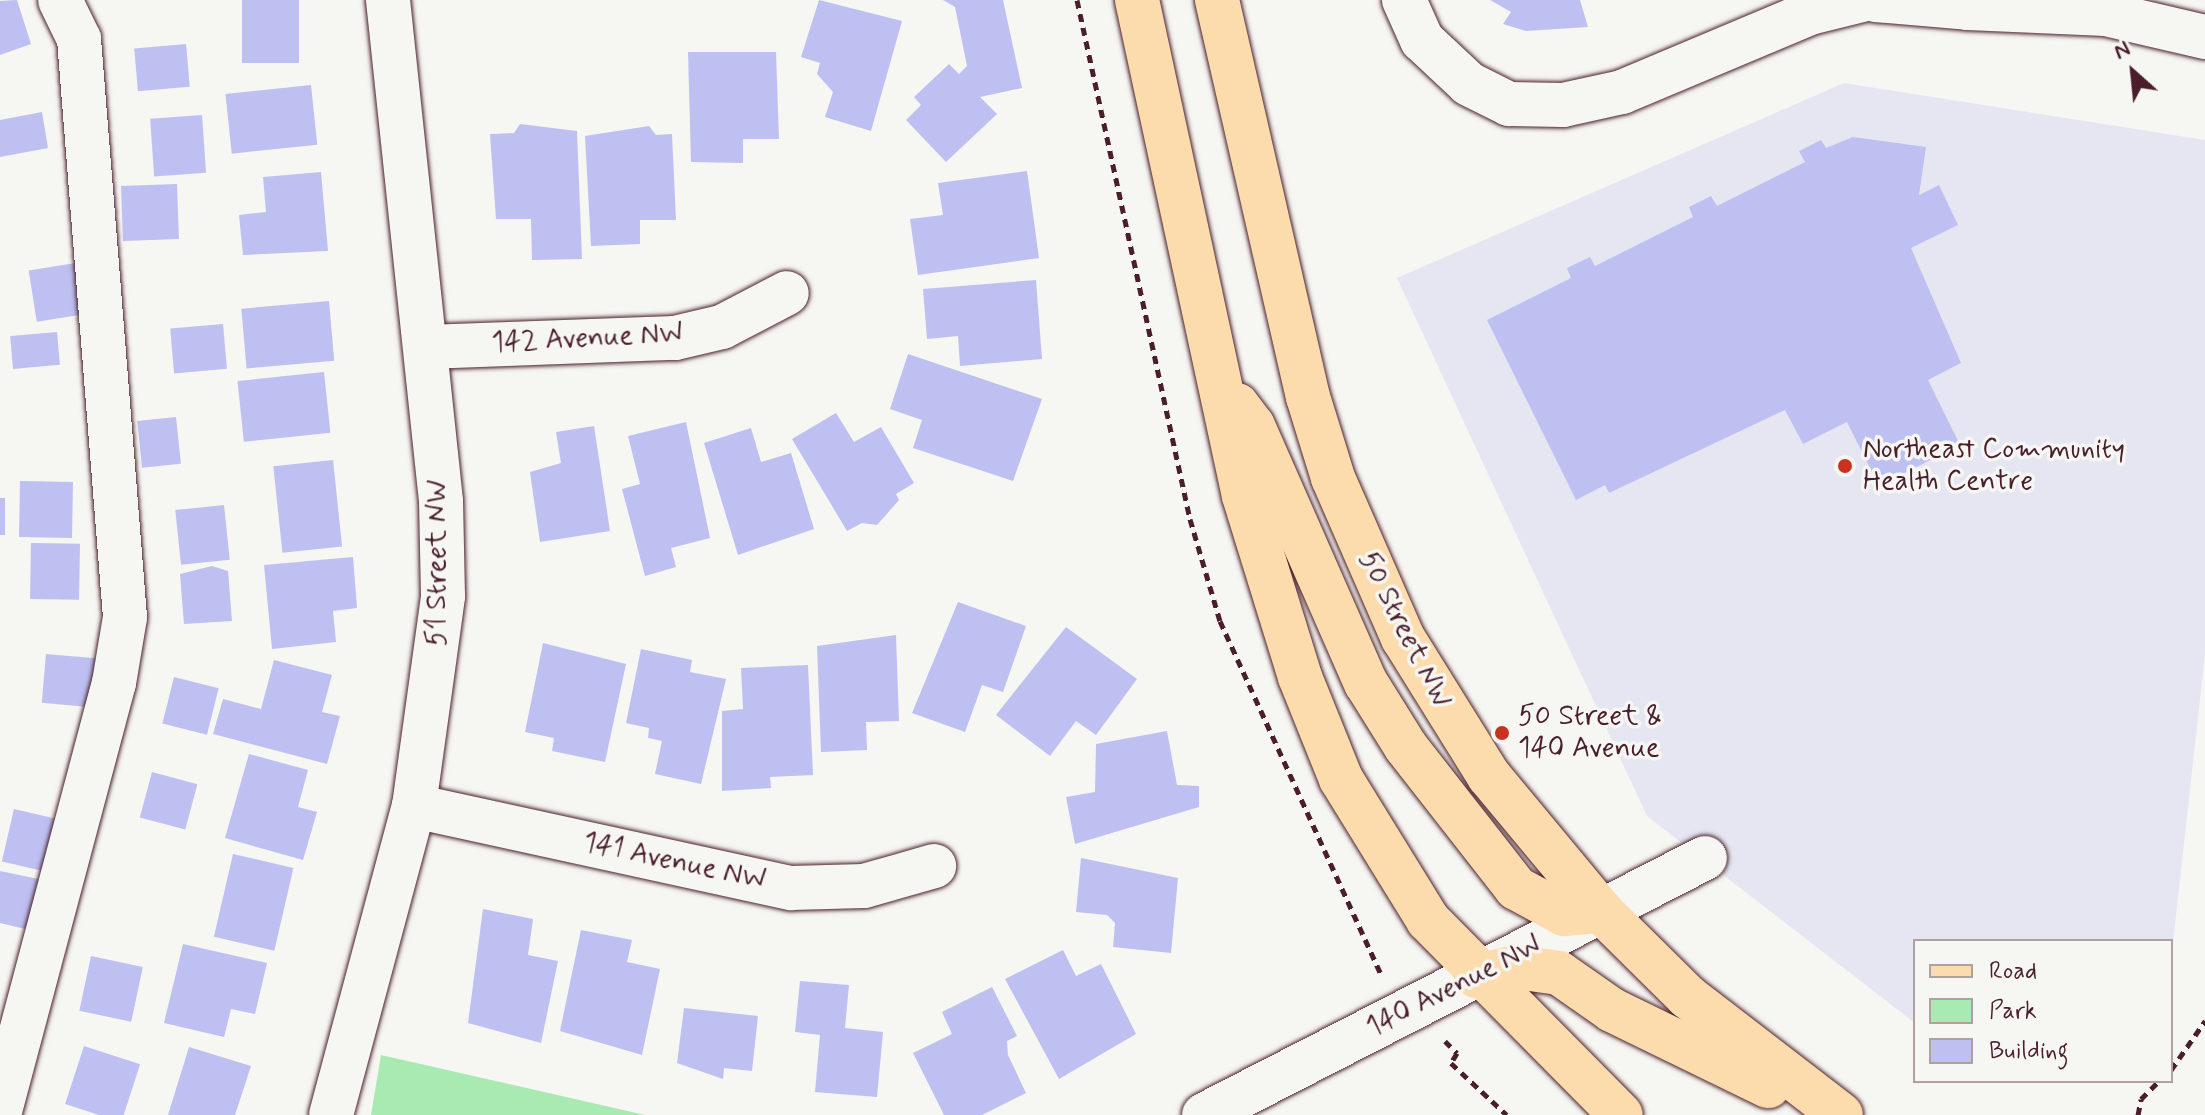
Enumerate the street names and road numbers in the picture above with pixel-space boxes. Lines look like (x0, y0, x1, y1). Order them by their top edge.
street label: 142 Avenue NW (491, 317, 683, 361)
street label: 51 Street NW (421, 480, 455, 646)
street label: 50 Street NW (1350, 547, 1458, 713)
street label: 141 Avenue NW (580, 826, 768, 898)
street label: 140 Avenue NW (1361, 929, 1547, 1045)

